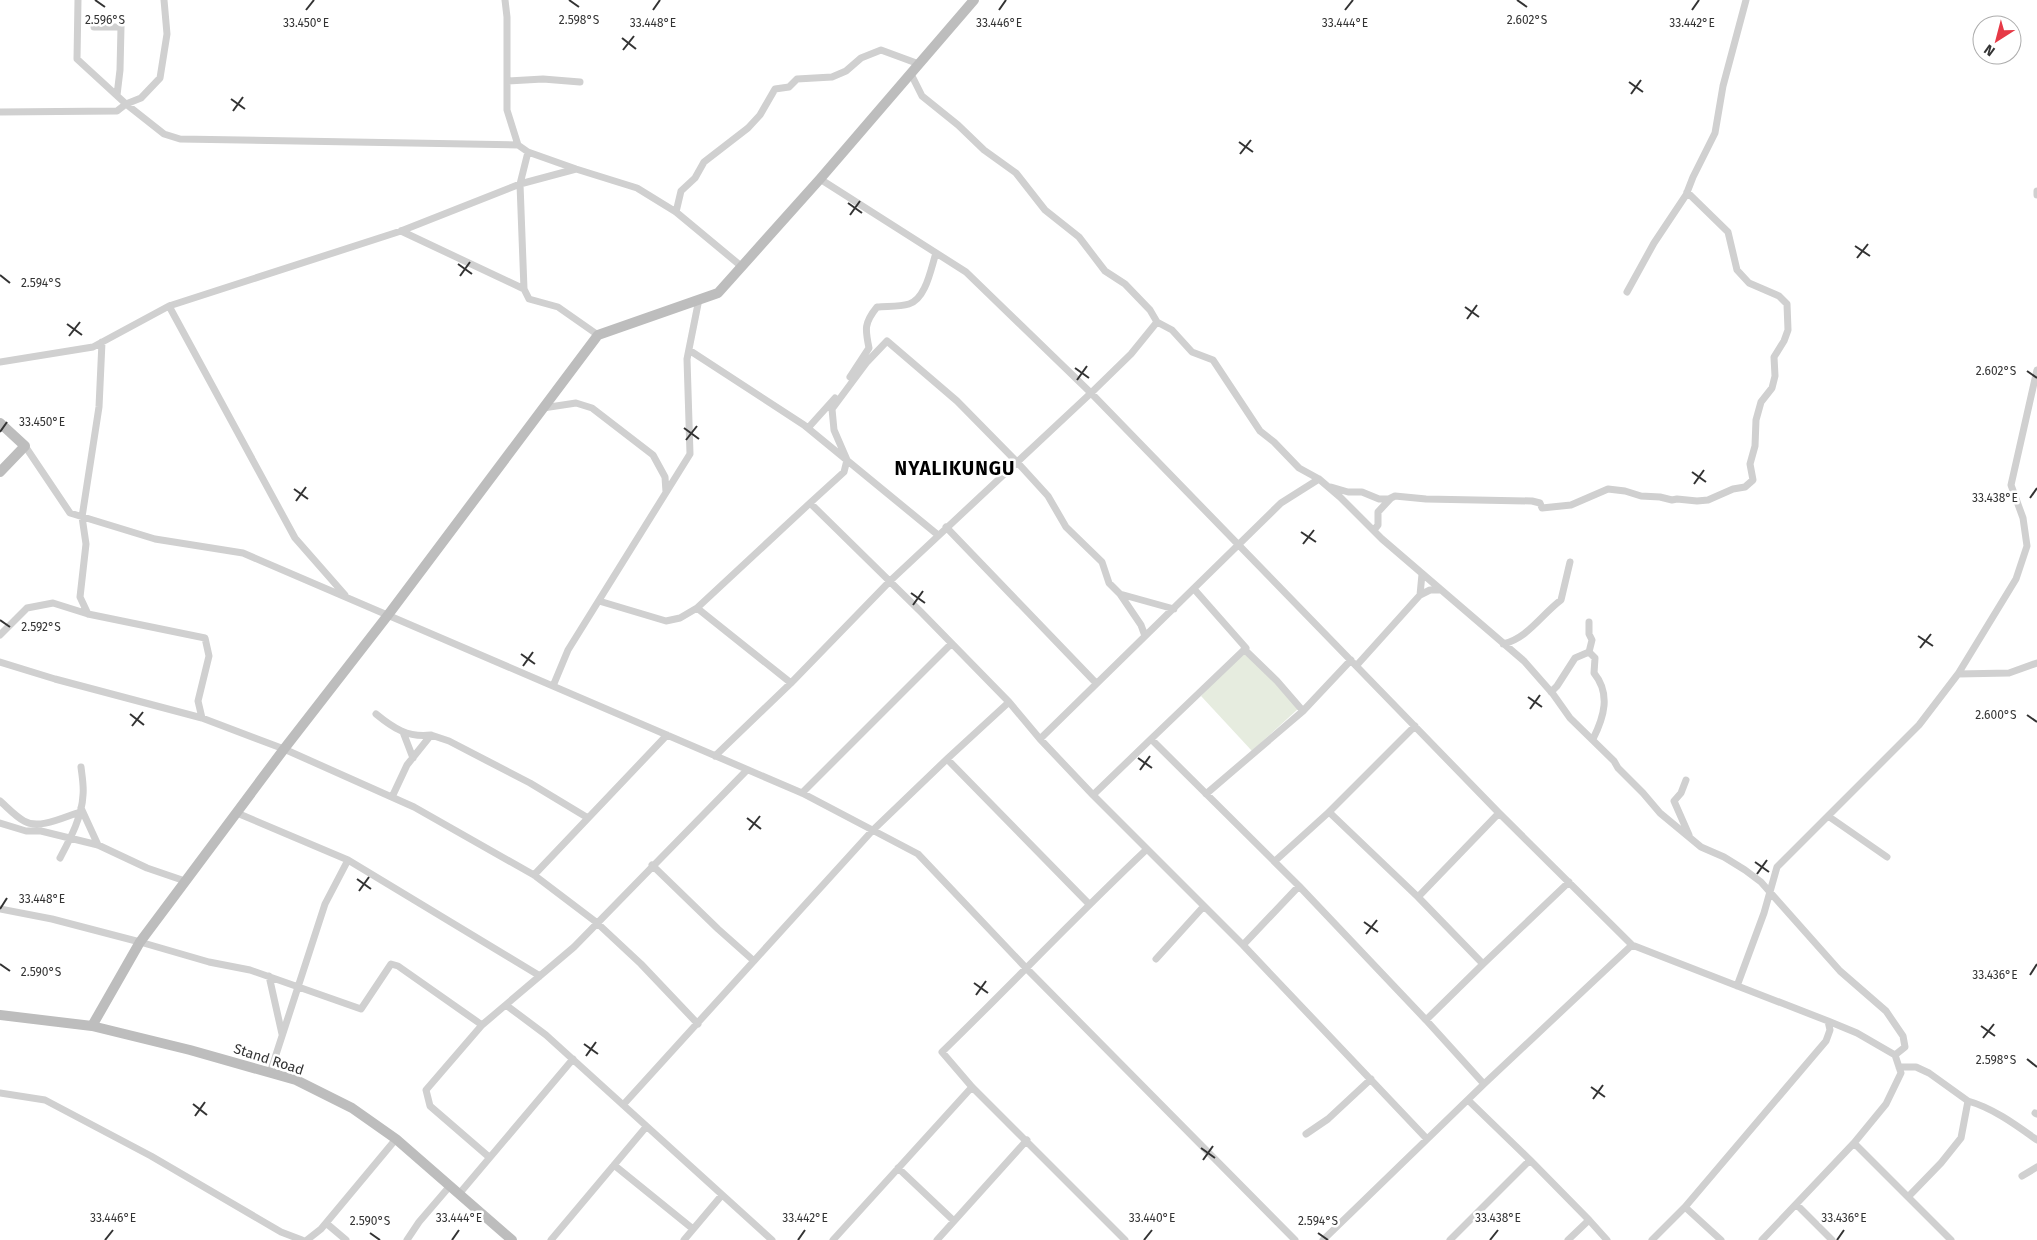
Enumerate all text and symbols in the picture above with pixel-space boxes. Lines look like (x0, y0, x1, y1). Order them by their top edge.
text: 2.596°S (85, 13, 126, 27)
text: 2.598°S (559, 13, 600, 27)
text: 2.602°S (1507, 13, 1548, 27)
north arrow (1972, 15, 2022, 65)
text: 33.450°E (283, 16, 329, 30)
text: 33.448°E (630, 16, 676, 30)
text: 33.446°E (976, 16, 1022, 30)
text: 33.444°E (1322, 16, 1368, 30)
text: 33.442°E (1669, 16, 1715, 30)
text: N (1981, 41, 1998, 60)
text: 2.594°S (21, 276, 62, 290)
text: 2.602°S (1976, 364, 2017, 378)
text: 33.450°E (19, 415, 65, 429)
district label: NYALIKUNGU (895, 457, 1015, 480)
text: 33.438°E (1972, 491, 2018, 505)
text: 2.592°S (21, 620, 61, 634)
text: 2.600°S (1975, 708, 2017, 722)
text: 33.448°E (19, 892, 65, 906)
text: 2.590°S (21, 965, 62, 979)
text: 33.436°E (1972, 968, 2018, 982)
street label: Stand Road (232, 1040, 306, 1079)
text: 2.598°S (1976, 1053, 2017, 1067)
text: 33.446°E (90, 1211, 136, 1225)
text: 33.444°E (436, 1211, 482, 1225)
text: 33.442°E (782, 1211, 828, 1225)
text: 33.440°E (1129, 1211, 1175, 1225)
text: 33.438°E (1475, 1211, 1521, 1225)
text: 33.436°E (1821, 1211, 1867, 1225)
text: 2.590°S (350, 1214, 391, 1228)
text: 2.594°S (1298, 1214, 1339, 1228)

